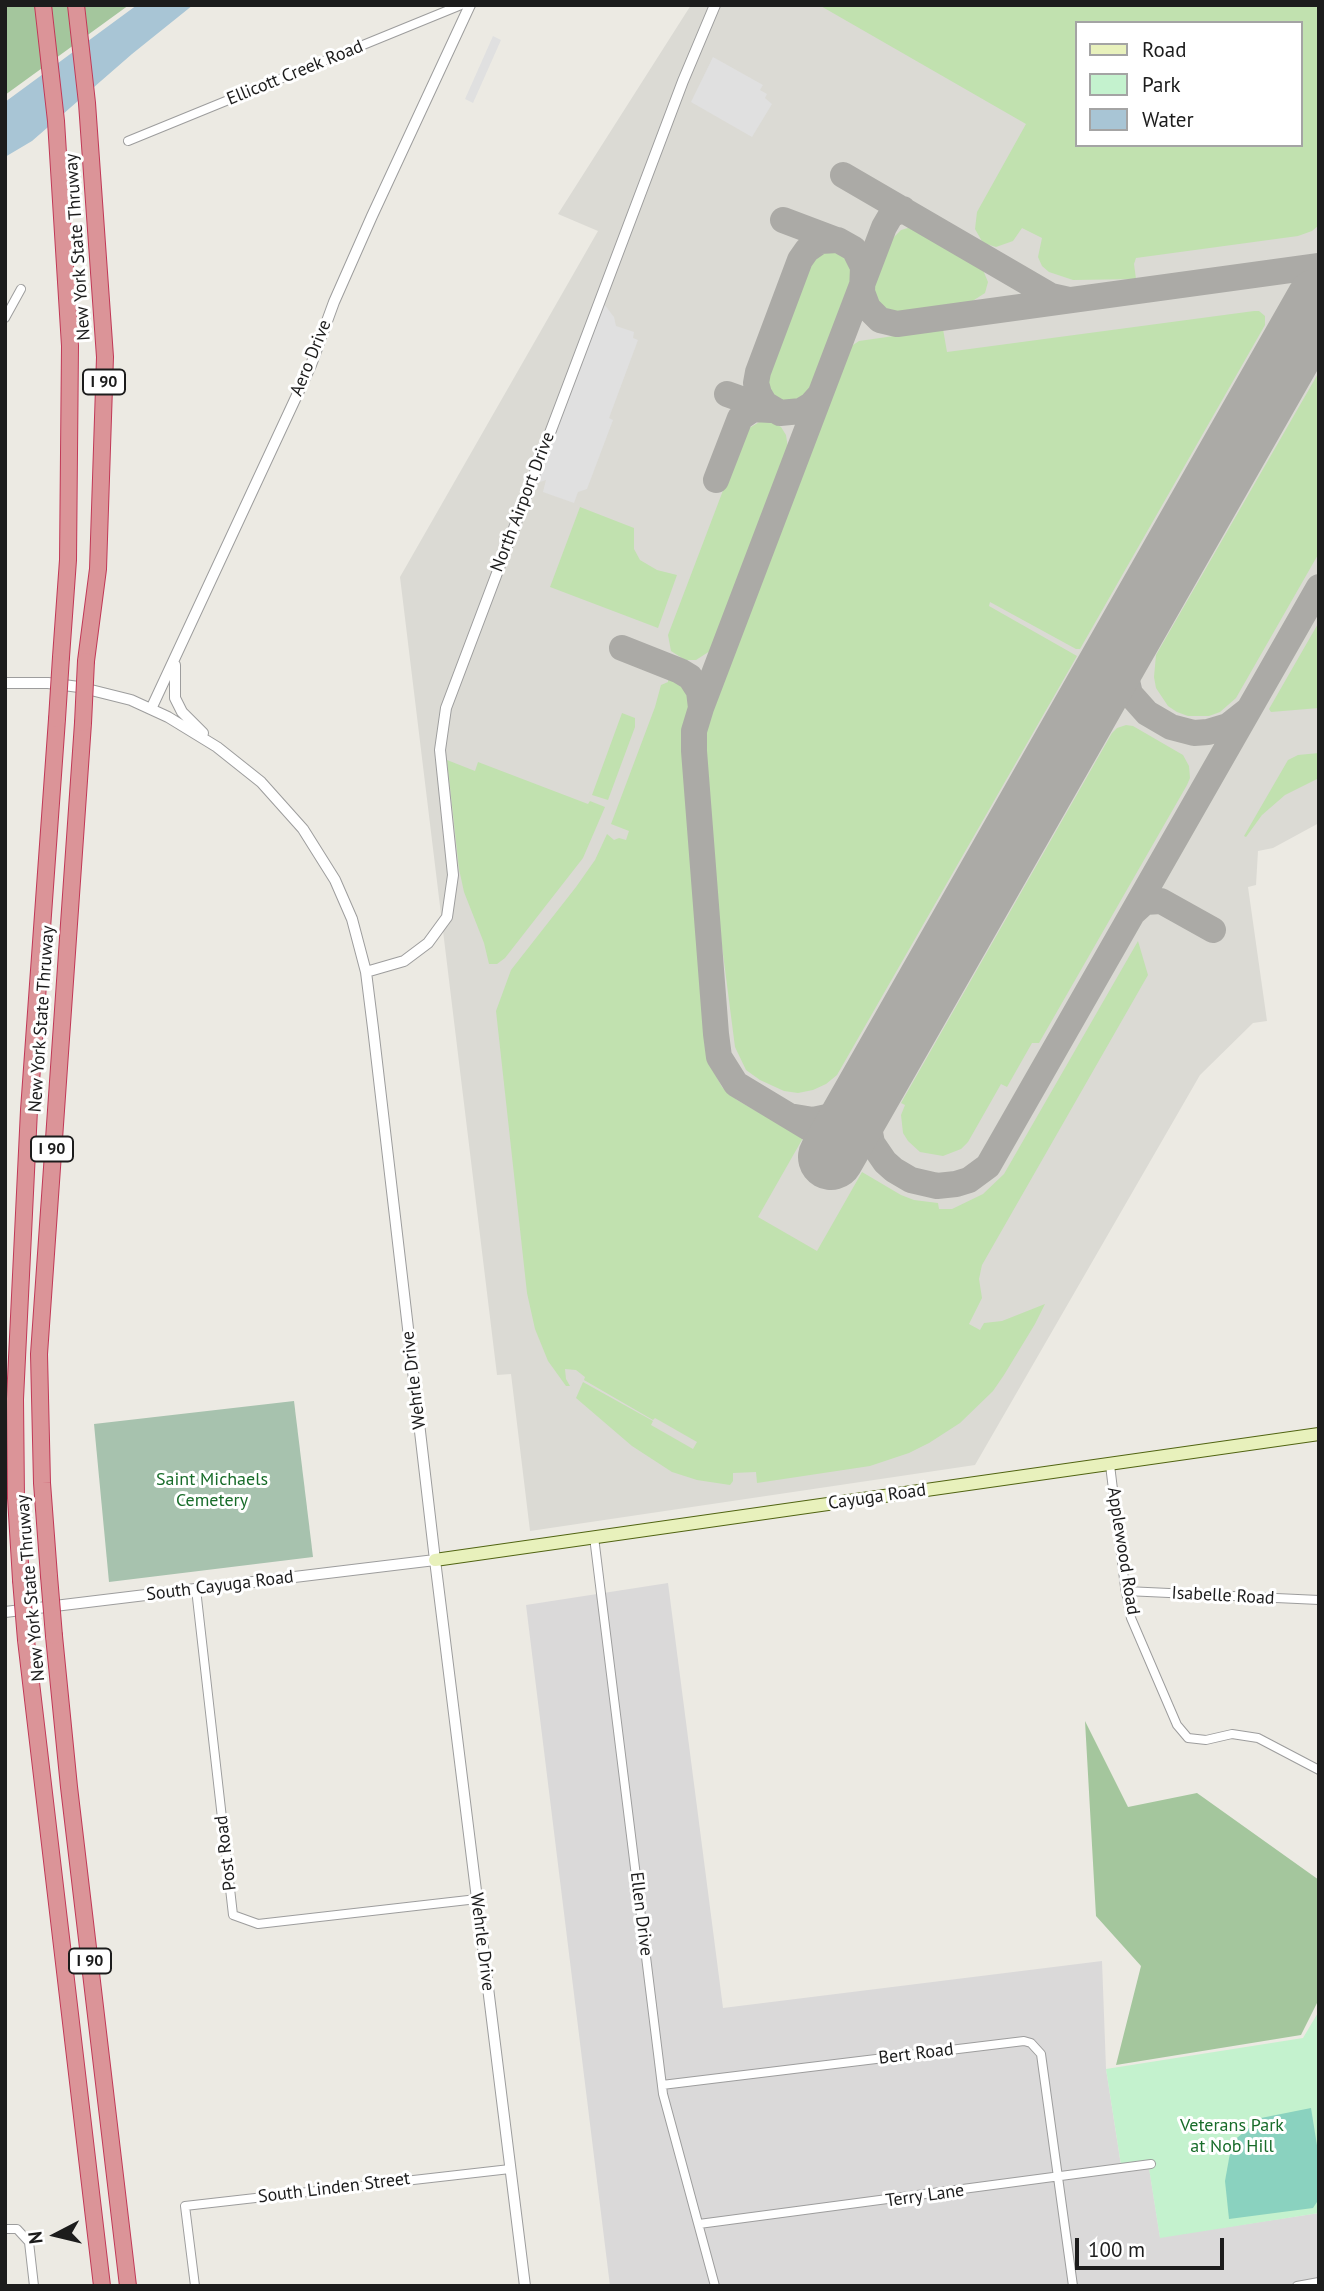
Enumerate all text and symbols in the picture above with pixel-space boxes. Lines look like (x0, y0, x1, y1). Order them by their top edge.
legend (1076, 21, 1303, 147)
street label: Ellicott Creek Road (224, 36, 366, 110)
text: Road (1142, 36, 1186, 63)
text: Park (1142, 71, 1181, 98)
text: Water (1142, 106, 1194, 133)
street label: New York State Thruway (61, 153, 95, 341)
street label: Aero Drive (286, 317, 336, 399)
road number: I 90 (83, 370, 125, 394)
street label: North Airport Drive (486, 429, 560, 575)
street label: New York State Thruway (25, 925, 59, 1113)
road number: I 90 (31, 1136, 73, 1162)
street label: Wehrle Drive (397, 1330, 431, 1430)
park label: Saint Michaels Cemetery (156, 1469, 268, 1512)
street label: Cayuga Road (827, 1479, 927, 1515)
street label: Applewood Road (1102, 1486, 1144, 1616)
street label: New York State Thruway (12, 1494, 50, 1682)
street label: South Cayuga Road (145, 1566, 295, 1606)
street label: Isabelle Road (1171, 1583, 1275, 1609)
street label: Post Road (211, 1814, 241, 1892)
street label: Ellen Drive (625, 1871, 657, 1957)
street label: Wehrle Drive (465, 1892, 499, 1992)
road number: I 90 (69, 1949, 111, 1974)
street label: Bert Road (877, 2039, 955, 2069)
park label: Veterans Park at Nob Hill (1180, 2115, 1284, 2158)
street label: South Linden Street (257, 2168, 411, 2208)
street label: Terry Lane (884, 2180, 966, 2212)
north arrow (21, 2200, 91, 2270)
scale bar (1079, 2224, 1228, 2268)
text: N (22, 2230, 48, 2245)
text: 100 m (1088, 2236, 1145, 2263)

